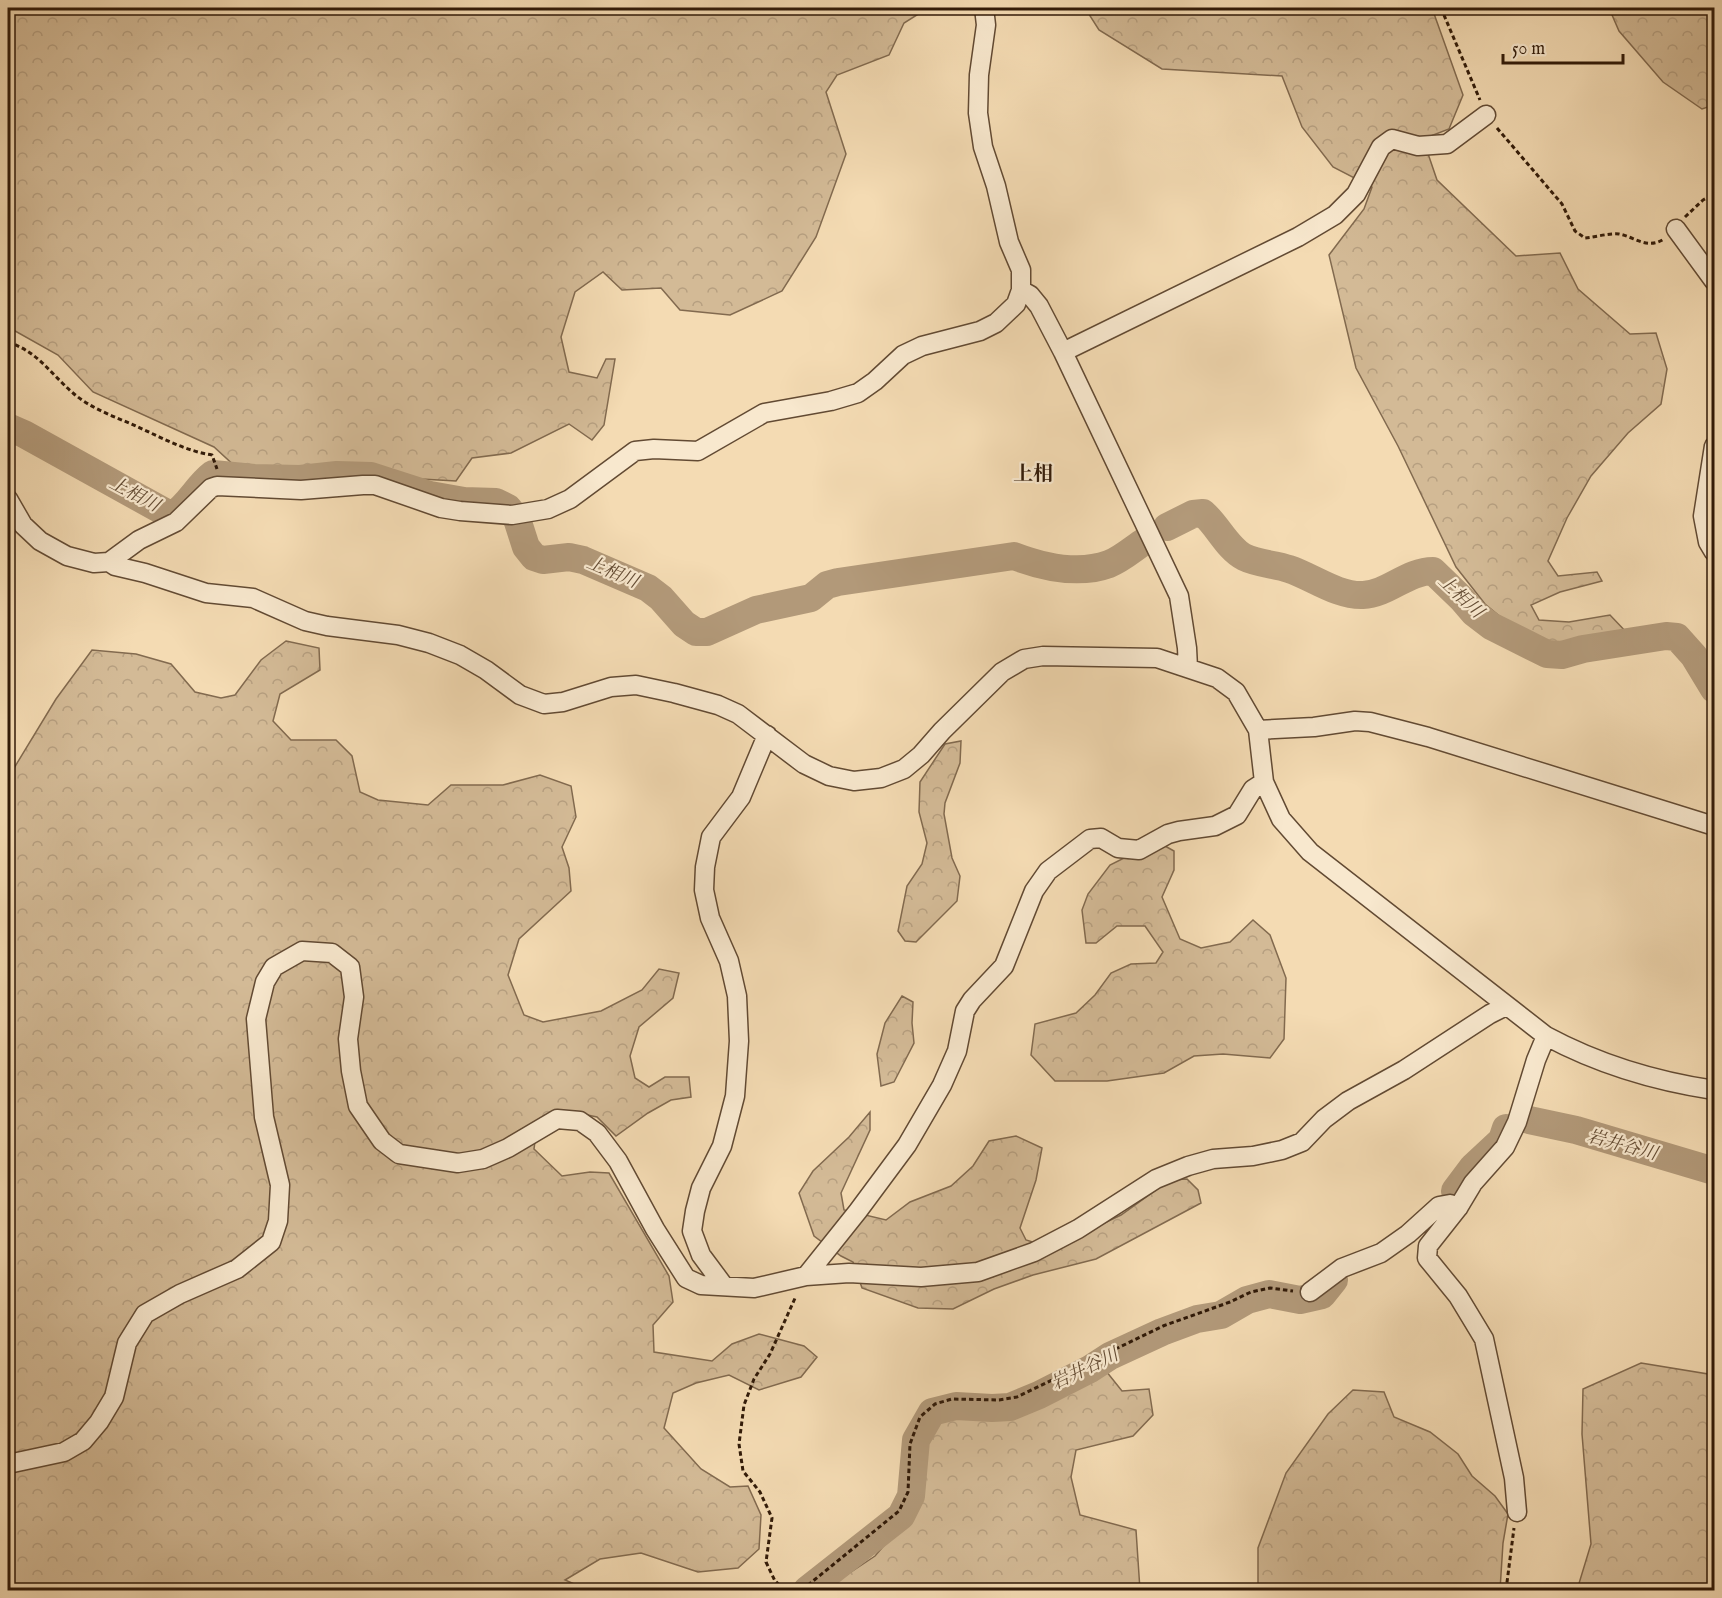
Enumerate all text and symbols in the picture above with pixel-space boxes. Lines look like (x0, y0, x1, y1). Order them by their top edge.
scale bar (1503, 27, 1623, 65)
text: 50 m (1512, 38, 1545, 61)
district label: 上相 (1013, 462, 1053, 487)
water label: 上相川 (105, 472, 165, 519)
water label: 上相川 (583, 552, 643, 595)
water label: 上相川 (1432, 570, 1489, 625)
water label: 岩井谷川 (1584, 1126, 1662, 1167)
water label: 岩井谷川 (1048, 1343, 1124, 1396)

